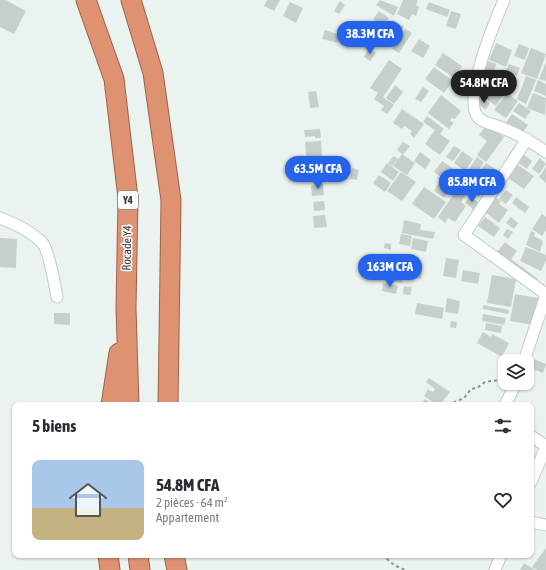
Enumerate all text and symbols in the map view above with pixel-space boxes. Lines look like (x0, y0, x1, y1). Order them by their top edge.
pin: 38.3M CFA (324, 21, 416, 55)
text: 38.3M CFA (346, 26, 394, 41)
pin: 54.8M CFA (438, 70, 530, 104)
text: 54.8M CFA (460, 75, 508, 90)
pin: 63.5M CFA (272, 156, 364, 190)
text: 63.5M CFA (294, 161, 342, 176)
pin: 85.8M CFA (426, 169, 518, 203)
text: 85.8M CFA (448, 174, 496, 189)
road number: Y4 (118, 191, 138, 209)
street label: Rocade Y4 (120, 225, 134, 271)
pin: 163M CFA (349, 254, 431, 288)
text: 163M CFA (367, 259, 413, 274)
map controls (498, 354, 534, 390)
button: layers (498, 354, 534, 390)
icon: filters (492, 415, 514, 437)
text: 5 biens (32, 416, 76, 436)
text: 54.8M CFA (156, 475, 219, 495)
icon: home (64, 476, 112, 524)
icon: heart (492, 489, 514, 511)
text: 2 pièces · 64 m² (156, 495, 228, 510)
text: Appartement (156, 510, 219, 525)

